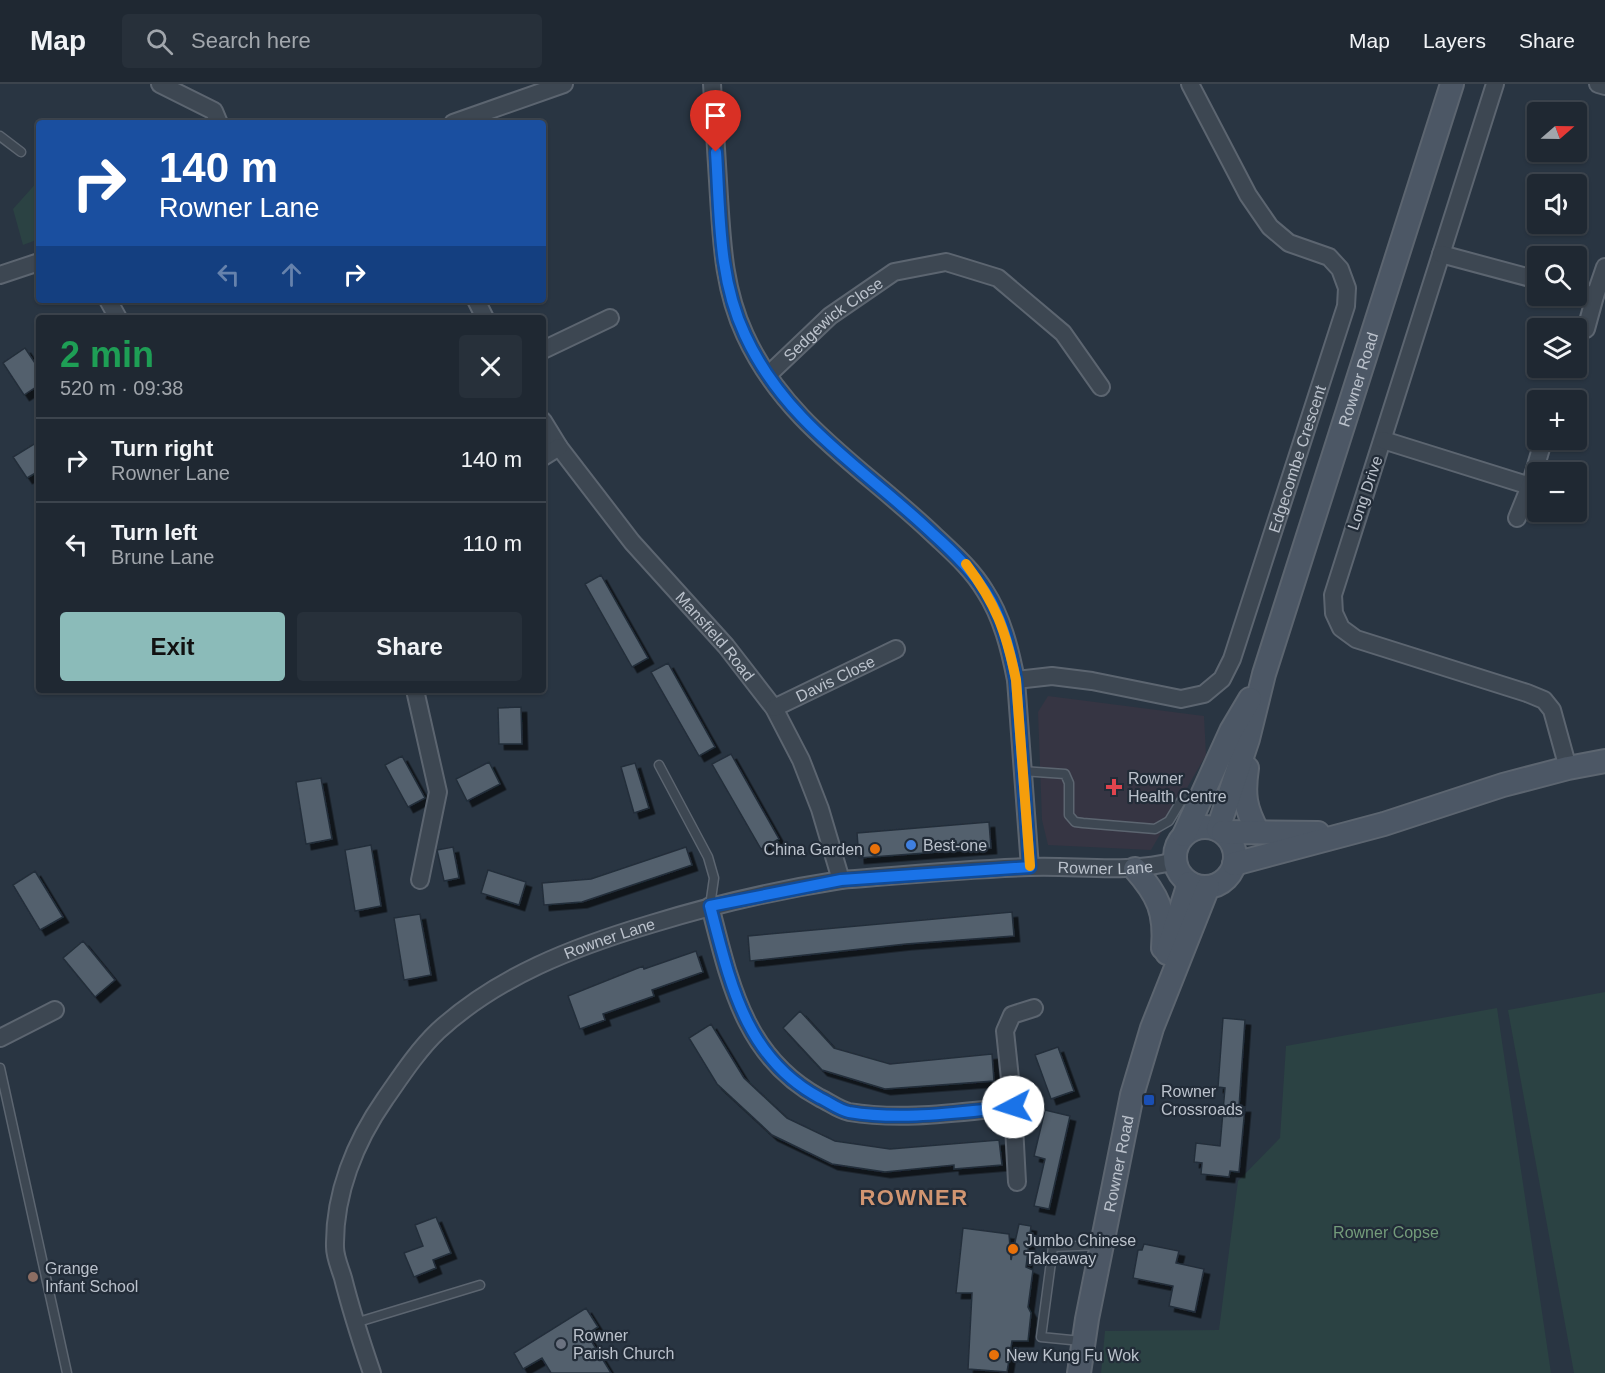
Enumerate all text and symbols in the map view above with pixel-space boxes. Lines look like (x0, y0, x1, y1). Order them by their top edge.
search box (122, 14, 542, 68)
text: Map (30, 25, 86, 56)
icon: search (143, 25, 176, 58)
text: Search here (191, 28, 311, 53)
text: Map (1349, 29, 1390, 52)
text: Layers (1423, 29, 1486, 52)
text: Share (1519, 29, 1575, 52)
pin (690, 90, 741, 152)
icon: arrive (699, 99, 732, 132)
north arrow (1527, 102, 1587, 162)
map controls (1527, 102, 1587, 522)
icon: right (60, 144, 138, 222)
text: 140 m (159, 144, 278, 191)
button: sound (1527, 174, 1587, 234)
text: Rowner Lane (159, 193, 320, 223)
button: search (1527, 246, 1587, 306)
icon: left (212, 258, 245, 291)
icon: ahead (275, 258, 308, 291)
icon: right (338, 258, 371, 291)
street label: Sedgewick Close (780, 274, 886, 364)
button: layers (1527, 318, 1587, 378)
street label: Rowner Road (1335, 330, 1381, 429)
text: 2 min (60, 334, 154, 375)
button: close (459, 335, 522, 398)
text: 520 m · 09:38 (60, 377, 183, 399)
street label: Edgecombe Crescent (1265, 382, 1329, 535)
button: + (1527, 390, 1587, 450)
text: Turn right (111, 436, 213, 461)
icon: right (60, 444, 93, 477)
text: 140 m (461, 447, 522, 472)
street label: Long Drive (1344, 454, 1386, 532)
text: Rowner Lane (111, 462, 230, 484)
button: − (1527, 462, 1587, 522)
text: Turn left (111, 520, 197, 545)
icon: left (60, 528, 93, 561)
text: 110 m (462, 531, 522, 556)
text: Brune Lane (111, 546, 214, 568)
street label: Mansfield Road (673, 588, 758, 684)
button: Exit (60, 612, 285, 681)
button: Share (297, 612, 522, 681)
street label: Davis Close (793, 652, 877, 705)
place label: Rowner Health Centre (1128, 770, 1227, 805)
marker: Rowner Health Centre (1105, 778, 1123, 796)
place label: Best-one (923, 837, 987, 854)
marker: Best-one (904, 838, 918, 852)
place label: China Garden (763, 841, 863, 858)
marker: China Garden (868, 842, 882, 856)
street label: Rowner Lane (1057, 857, 1154, 877)
street label: Rowner Lane (561, 915, 657, 962)
position arrow (981, 1075, 1045, 1139)
place label: Rowner Crossroads (1161, 1083, 1243, 1118)
marker: Rowner Crossroads (1142, 1093, 1156, 1107)
street label: Rowner Road (1100, 1114, 1136, 1213)
district label: ROWNER (859, 1185, 969, 1210)
park label: Rowner Copse (1333, 1224, 1439, 1241)
place label: Jumbo Chinese Takeaway (1025, 1232, 1136, 1267)
marker: Jumbo Chinese Takeaway (1006, 1242, 1020, 1256)
place label: Grange Infant School (45, 1260, 138, 1295)
marker: Grange Infant School (26, 1270, 40, 1284)
place label: Rowner Parish Church (573, 1327, 674, 1362)
marker: Rowner Parish Church (554, 1337, 568, 1351)
place label: New Kung Fu Wok (1006, 1347, 1140, 1364)
marker: New Kung Fu Wok (987, 1348, 1001, 1362)

